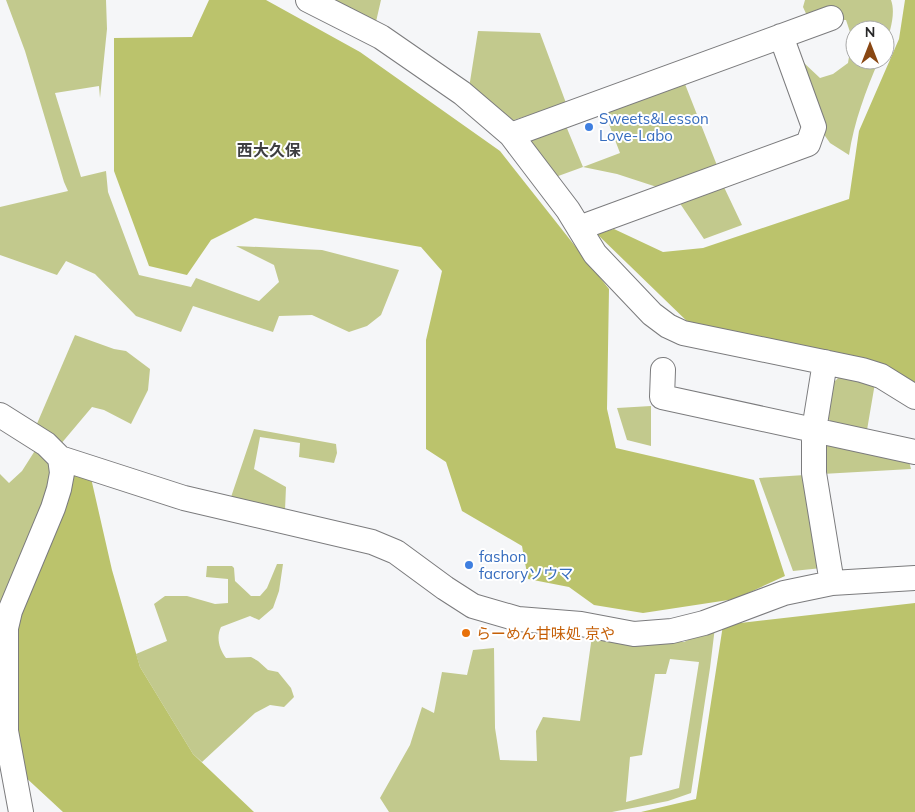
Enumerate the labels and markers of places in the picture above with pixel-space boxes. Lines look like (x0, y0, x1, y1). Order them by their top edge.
place label: Sweets&Lesson Love-Labo (599, 109, 709, 145)
marker: Sweets&Lesson Love-Labo (583, 121, 595, 133)
place label: fashon facroryソウマ (479, 547, 573, 583)
marker: fashon facroryソウマ (463, 559, 475, 571)
place label: らーめん甘味処 京や (476, 624, 615, 643)
marker: らーめん甘味処 京や (460, 627, 472, 639)

